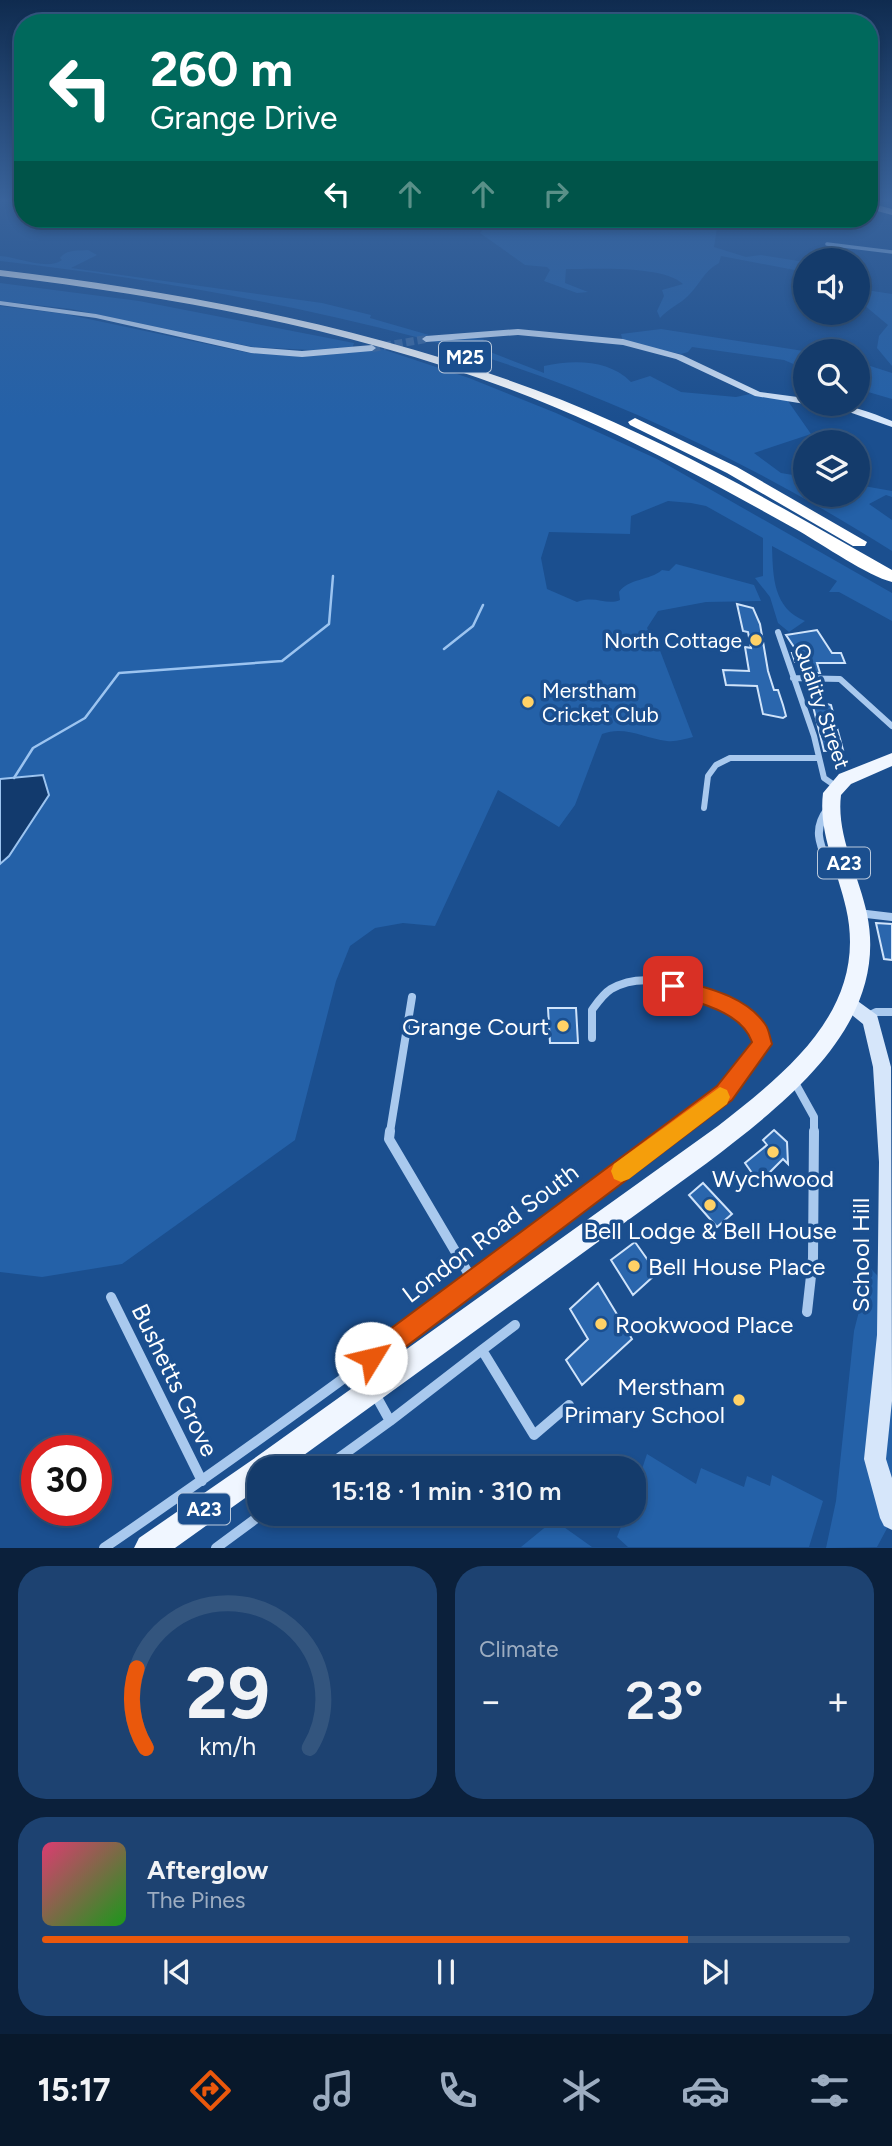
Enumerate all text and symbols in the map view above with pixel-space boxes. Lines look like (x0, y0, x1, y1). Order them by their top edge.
text: 260 m (150, 39, 293, 98)
icon: left (35, 42, 126, 133)
text: Grange Drive (150, 99, 337, 137)
icon: left (318, 175, 356, 213)
icon: ahead (391, 175, 429, 213)
icon: ahead (464, 175, 502, 213)
icon: right (537, 175, 575, 213)
map controls (793, 248, 870, 507)
button: sound (793, 248, 870, 325)
button: search (793, 339, 870, 416)
road number: M25 (439, 342, 491, 372)
button: layers (793, 430, 870, 507)
place label: North Cottage (604, 628, 742, 653)
marker: North Cottage (748, 632, 764, 648)
street label: Quality Street (789, 640, 855, 772)
place label: Merstham Cricket Club (542, 678, 659, 727)
marker: Merstham Cricket Club (520, 694, 536, 710)
road number: A23 (818, 848, 870, 878)
pin (643, 956, 703, 1016)
icon: arrive (654, 967, 692, 1005)
place label: Grange Court (402, 1012, 549, 1041)
marker: Grange Court (555, 1018, 571, 1034)
marker: Wychwood (765, 1144, 781, 1160)
street label: London Road South (396, 1157, 584, 1309)
place label: Wychwood (712, 1164, 834, 1193)
marker: Bell Lodge & Bell House (702, 1197, 718, 1213)
street label: School Hill (846, 1198, 875, 1312)
place label: Bell Lodge & Bell House (583, 1216, 837, 1245)
place label: Bell House Place (648, 1252, 825, 1281)
marker: Bell House Place (626, 1258, 642, 1274)
street label: Bushetts Grove (126, 1299, 224, 1461)
place label: Rookwood Place (615, 1310, 793, 1339)
marker: Rookwood Place (593, 1316, 609, 1332)
position arrow (334, 1321, 408, 1395)
place label: Merstham Primary School (564, 1372, 725, 1429)
marker: Merstham Primary School (731, 1392, 747, 1408)
speed limit sign: 30 (21, 1435, 112, 1526)
text: 15:18 · 1 min · 310 m (331, 1475, 562, 1507)
road number: A23 (178, 1494, 230, 1525)
text: Climate (479, 1635, 558, 1663)
text: 29 (185, 1650, 270, 1737)
text: 23° (626, 1670, 703, 1732)
text: − (479, 1678, 503, 1724)
text: + (826, 1678, 850, 1724)
text: km/h (199, 1731, 256, 1761)
text: Afterglow (147, 1854, 269, 1886)
text: The Pines (147, 1886, 246, 1914)
icon: previous (158, 1953, 196, 1991)
icon: pause (427, 1953, 465, 1991)
icon: next (696, 1953, 734, 1991)
icon: directions (186, 2066, 235, 2115)
icon: music (309, 2066, 358, 2115)
icon: phone (433, 2066, 482, 2115)
icon: climate (557, 2066, 606, 2115)
icon: car (681, 2066, 730, 2115)
icon: filters (805, 2066, 854, 2115)
text: 15:17 (37, 2071, 111, 2109)

